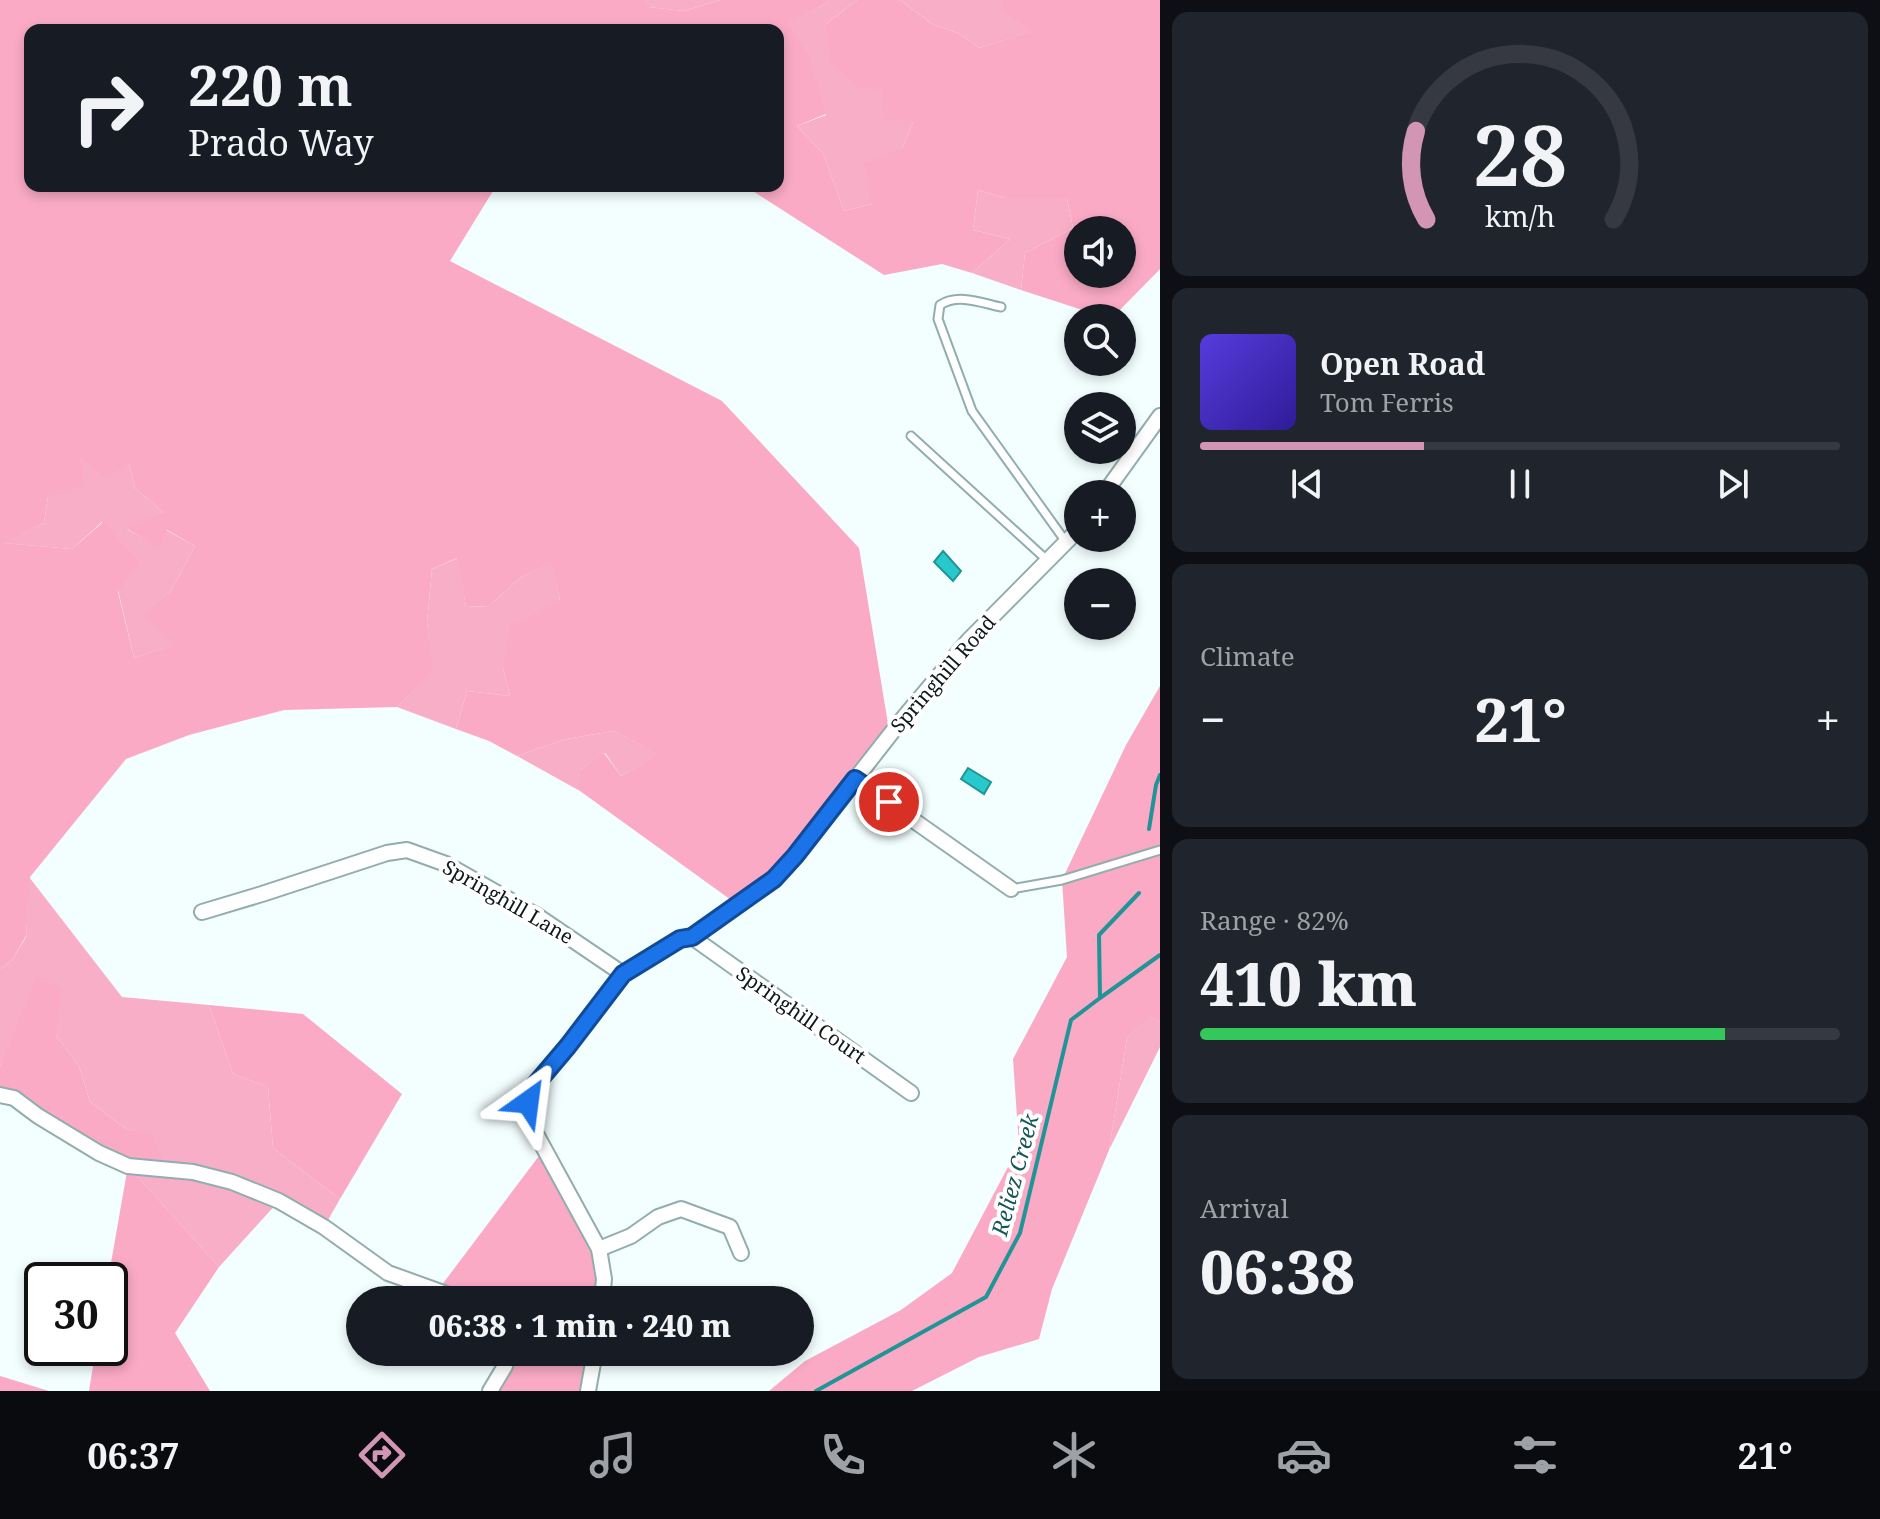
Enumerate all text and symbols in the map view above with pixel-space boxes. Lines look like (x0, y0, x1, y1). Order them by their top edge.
text: 220 m (188, 46, 353, 122)
icon: right (56, 56, 160, 160)
text: 28 (1473, 96, 1567, 209)
text: Prado Way (188, 118, 374, 167)
text: km/h (1485, 196, 1555, 235)
map controls (1064, 216, 1136, 640)
button: sound (1064, 216, 1136, 288)
button: search (1064, 304, 1136, 376)
text: Open Road (1320, 343, 1485, 384)
text: Tom Ferris (1320, 384, 1454, 420)
button: layers (1064, 392, 1136, 464)
icon: previous (1285, 462, 1329, 506)
icon: pause (1498, 462, 1542, 506)
icon: next (1711, 462, 1755, 506)
button: + (1064, 480, 1136, 552)
button: − (1064, 568, 1136, 640)
street label: Springhill Road (884, 609, 1001, 738)
text: Climate (1200, 638, 1295, 674)
text: 21° (1474, 678, 1566, 760)
text: − (1200, 689, 1225, 749)
text: + (1815, 689, 1840, 749)
pin (855, 768, 923, 836)
icon: arrive (867, 780, 911, 824)
street label: Springhill Lane (438, 853, 579, 950)
text: Range · 82% (1200, 902, 1349, 938)
text: 410 km (1200, 942, 1417, 1024)
street label: Springhill Court (731, 960, 871, 1069)
position arrow (486, 1060, 570, 1144)
water label: Reliez Creek (983, 1109, 1045, 1240)
text: Arrival (1200, 1190, 1289, 1226)
text: 06:38 (1200, 1230, 1355, 1312)
speed limit sign: 30 (24, 1262, 128, 1366)
text: 06:38 · 1 min · 240 m (429, 1305, 731, 1346)
icon: directions (354, 1427, 410, 1483)
icon: music (585, 1427, 641, 1483)
icon: phone (815, 1427, 871, 1483)
icon: climate (1046, 1427, 1102, 1483)
icon: car (1276, 1427, 1332, 1483)
icon: filters (1507, 1427, 1563, 1483)
text: 06:37 (87, 1431, 180, 1480)
text: 21° (1738, 1431, 1793, 1480)

